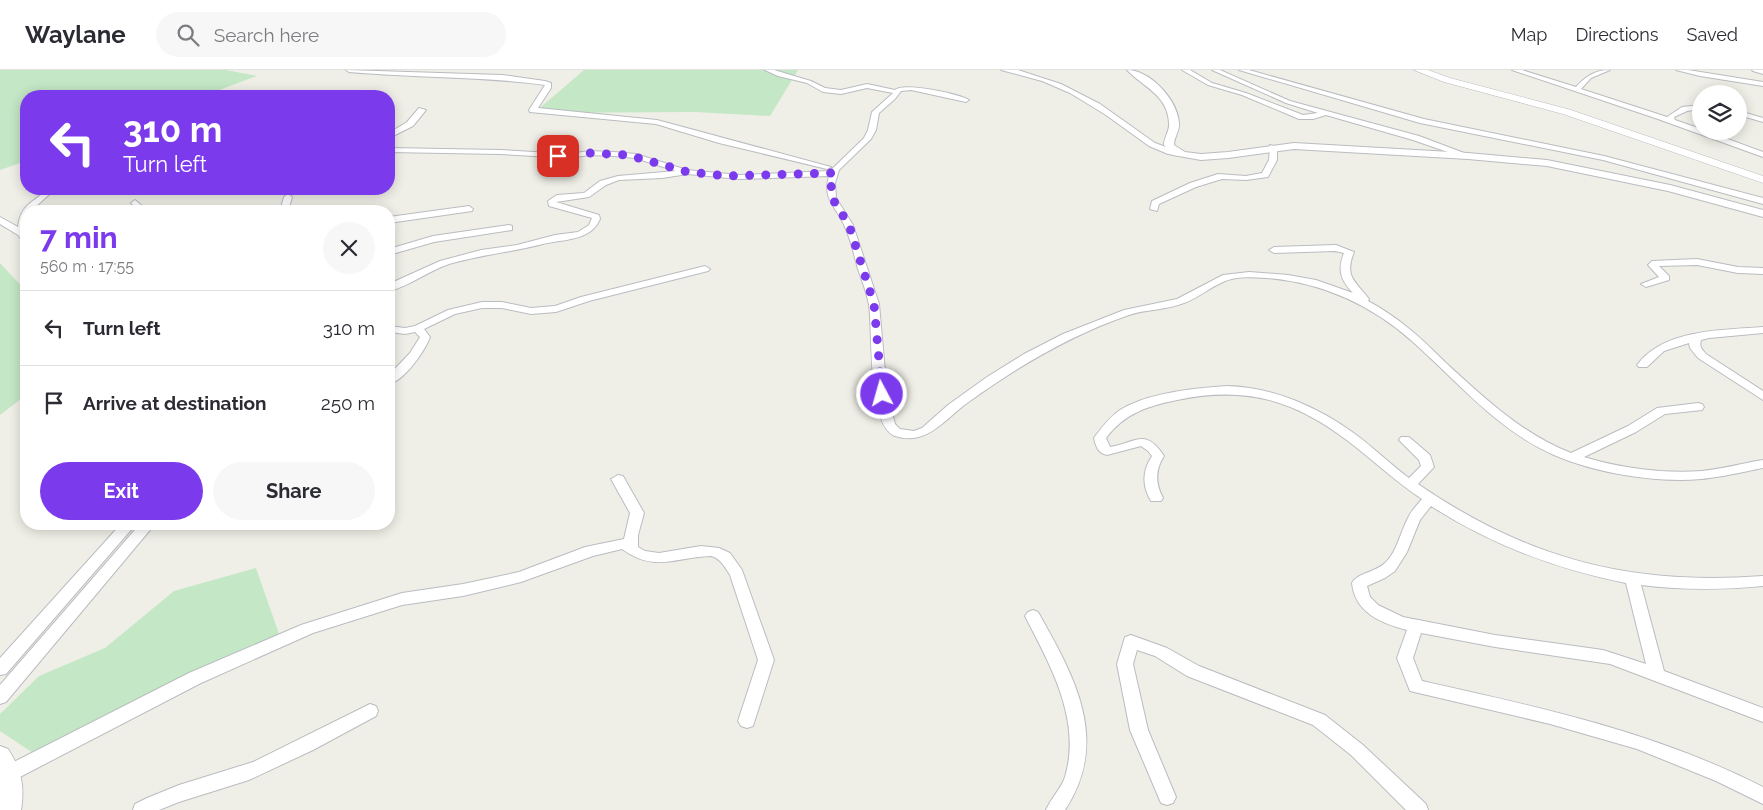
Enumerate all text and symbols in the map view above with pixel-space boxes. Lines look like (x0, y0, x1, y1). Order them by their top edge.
search box (156, 12, 506, 57)
text: Waylane (25, 20, 126, 49)
icon: search (174, 21, 202, 49)
text: Search here (214, 24, 319, 46)
text: Map (1511, 24, 1547, 45)
text: Directions (1575, 24, 1659, 45)
text: Saved (1687, 24, 1738, 45)
map controls (1692, 85, 1747, 140)
button: layers (1692, 85, 1747, 140)
text: 310 m (123, 109, 222, 150)
icon: left (40, 110, 105, 175)
pin (537, 135, 579, 177)
icon: arrive (544, 142, 572, 170)
text: Turn left (123, 151, 207, 177)
text: 7 min (40, 220, 118, 255)
button: close (323, 222, 375, 274)
text: 560 m · 17:55 (40, 257, 134, 276)
icon: left (40, 314, 68, 342)
text: Turn left (83, 317, 160, 339)
text: 310 m (323, 317, 375, 339)
position arrow (855, 367, 907, 419)
icon: arrive (40, 389, 68, 417)
text: Arrive at destination (83, 392, 267, 414)
text: 250 m (321, 392, 375, 414)
button: Exit (40, 462, 203, 520)
button: Share (213, 462, 375, 520)

